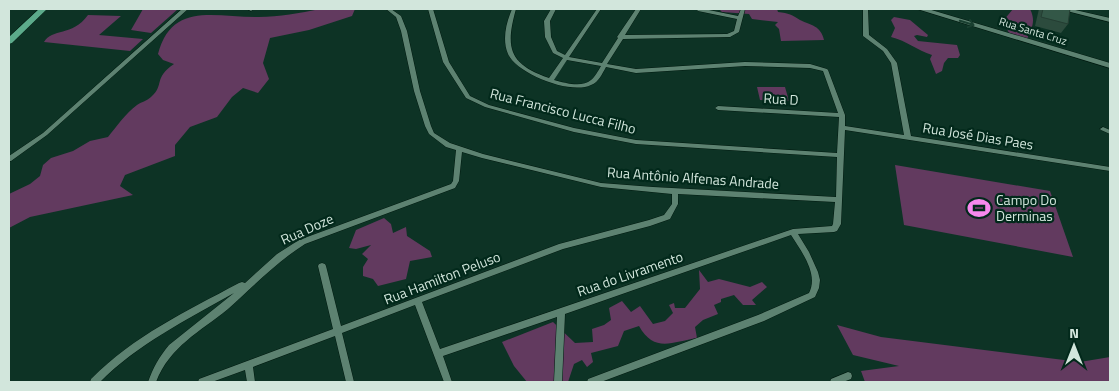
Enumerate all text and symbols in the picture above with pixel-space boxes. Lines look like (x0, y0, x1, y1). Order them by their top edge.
street label: Rua Santa Cruz (997, 13, 1069, 49)
one-way arrow (959, 18, 975, 28)
street label: Rua Francisco Lucca Filho (488, 82, 638, 139)
street label: Rua D (763, 87, 799, 110)
street label: Rua José Dias Paes (921, 116, 1035, 155)
street label: Rua Antônio Alfenas Andrade (606, 161, 780, 194)
place label: Campo Do Derminas (996, 189, 1057, 226)
sports icon: Campo Do Derminas (966, 195, 992, 221)
street label: Rua Doze (277, 208, 337, 250)
street label: Rua Hamilton Peluso (380, 246, 503, 309)
street label: Rua do Livramento (574, 246, 686, 302)
north arrow (1049, 321, 1099, 371)
text: N (1069, 322, 1079, 343)

